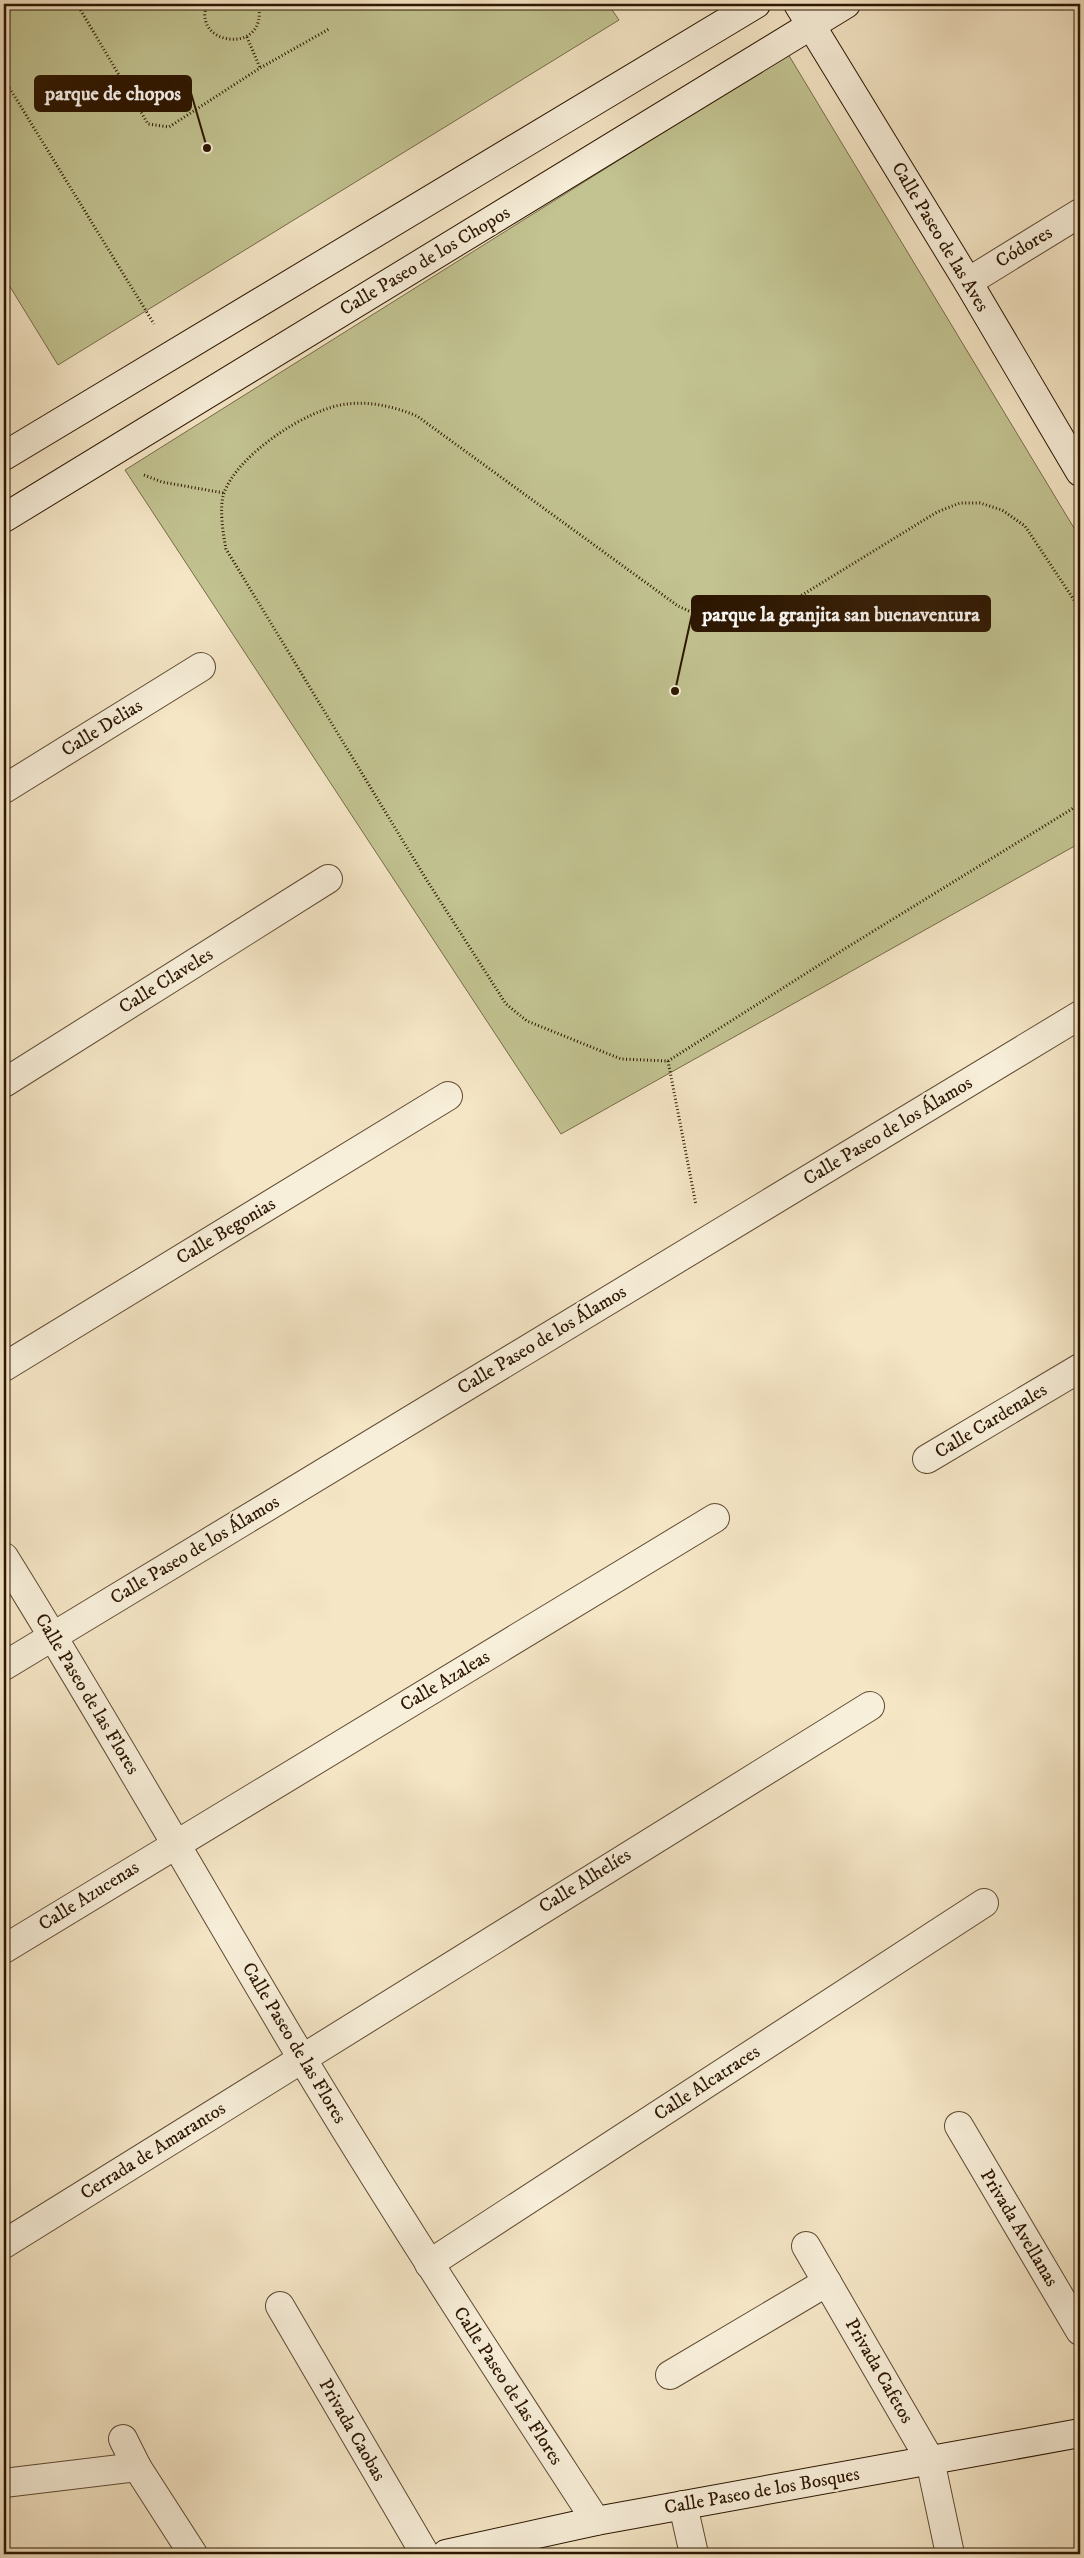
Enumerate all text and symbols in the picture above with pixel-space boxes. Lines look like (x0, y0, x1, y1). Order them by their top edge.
callout: parque de chopos (35, 76, 191, 111)
text: parque de chopos (44, 82, 181, 107)
street label: Calle Paseo de las Aves (886, 158, 994, 316)
street label: Calle Paseo de los Chopos (336, 201, 514, 321)
street label: Códores (992, 221, 1056, 273)
callout: parque la granjita san buenaventura (692, 596, 990, 631)
text: parque la granjita san buenaventura (701, 603, 980, 628)
street label: Calle Delias (57, 694, 147, 762)
street label: Calle Claveles (115, 943, 217, 1019)
street label: Calle Paseo de los Álamos (798, 1070, 977, 1191)
street label: Calle Begonias (172, 1192, 280, 1270)
street label: Calle Paseo de los Álamos (452, 1279, 631, 1400)
street label: Calle Cardenales (931, 1378, 1051, 1464)
street label: Calle Paseo de los Álamos (105, 1489, 284, 1610)
street label: Calle Paseo de las Flores (30, 1609, 144, 1779)
street label: Calle Azaleas (396, 1645, 494, 1717)
street label: Calle Alhelíes (535, 1844, 635, 1918)
street label: Calle Azucenas (35, 1856, 143, 1936)
street label: Calle Paseo de las Flores (237, 1958, 351, 2128)
street label: Calle Alcatraces (650, 2040, 764, 2126)
street label: Cerrada de Amarantos (76, 2097, 230, 2205)
street label: Privada Avellanas (975, 2165, 1063, 2291)
street label: Calle Paseo de las Flores (448, 2303, 568, 2469)
street label: Privada Cafetos (840, 2314, 918, 2428)
street label: Privada Caobas (313, 2375, 391, 2485)
street label: Calle Paseo de los Bosques (663, 2463, 862, 2520)

